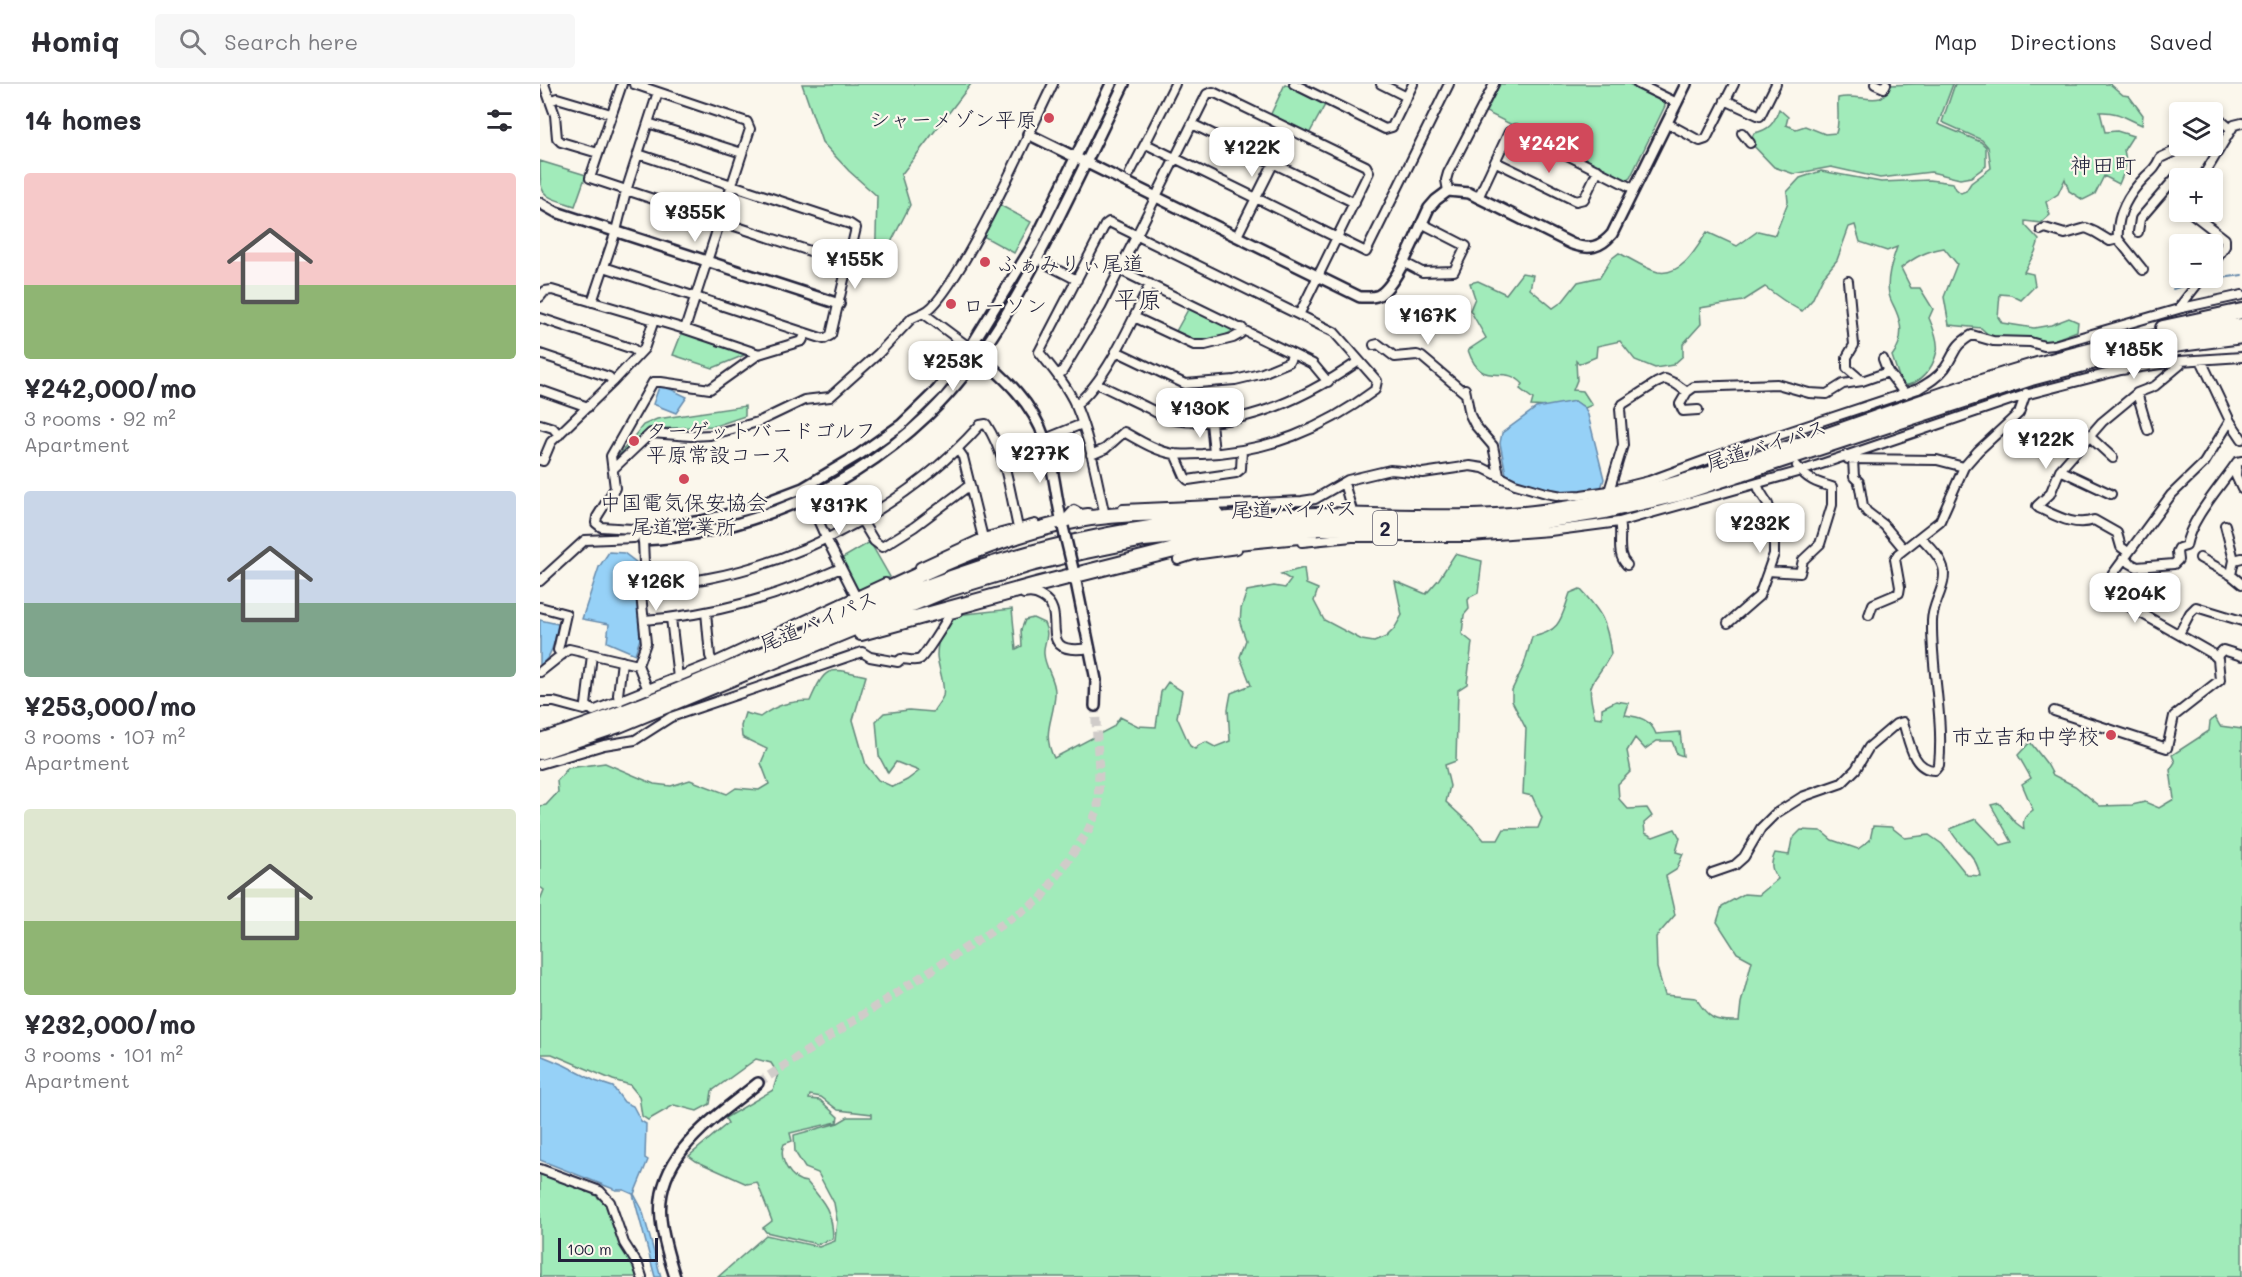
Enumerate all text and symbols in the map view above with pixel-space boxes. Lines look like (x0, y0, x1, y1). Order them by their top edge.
search box (155, 14, 575, 68)
text: Homiq (30, 23, 119, 59)
icon: search (176, 25, 209, 58)
text: Search here (224, 27, 358, 56)
text: Map (1934, 28, 1977, 55)
text: Directions (2010, 28, 2117, 55)
text: Saved (2150, 28, 2212, 55)
map controls (2169, 102, 2223, 288)
button: layers (2169, 102, 2223, 156)
text: 14 homes (24, 103, 142, 137)
icon: filters (483, 104, 516, 137)
place label: シャーメゾン平原 (869, 105, 1037, 132)
marker: シャーメゾン平原 (1042, 111, 1056, 125)
pin: ¥242K (1507, 123, 1591, 174)
pin: ¥122K (1210, 127, 1294, 178)
text: ¥242K (1518, 129, 1580, 155)
text: ¥122K (1223, 133, 1281, 159)
district label: 神田町 (2070, 150, 2136, 179)
button: + (2169, 168, 2223, 222)
pin: ¥355K (653, 192, 737, 243)
text: ¥355K (664, 198, 726, 224)
icon: home (216, 212, 324, 320)
button: − (2169, 234, 2223, 288)
pin: ¥155K (813, 239, 897, 290)
text: ¥155K (826, 245, 884, 271)
place label: ふぁみりぃ尾道 (997, 249, 1144, 276)
marker: ふぁみりぃ尾道 (978, 255, 992, 269)
district label: 平原 (1114, 283, 1162, 314)
place label: ローソン (963, 291, 1047, 318)
pin: ¥167K (1386, 295, 1470, 346)
marker: ローソン (944, 297, 958, 311)
text: ¥167K (1399, 301, 1457, 327)
pin: ¥185K (2092, 329, 2176, 380)
text: ¥185K (2104, 335, 2164, 361)
pin: ¥253K (911, 341, 995, 392)
text: ¥253K (922, 347, 984, 373)
text: ¥242,000/mo (24, 371, 196, 405)
pin: ¥130K (1158, 388, 1242, 439)
text: ¥130K (1170, 394, 1230, 420)
text: 3 rooms · 92 m² (24, 405, 176, 431)
street label: 尾道バイパス (1702, 412, 1830, 476)
place label: ターゲットバードゴルフ 平原常設コース (646, 416, 876, 467)
pin: ¥122K (2004, 419, 2088, 470)
text: ¥122K (2017, 425, 2075, 451)
text: Apartment (24, 431, 130, 457)
pin: ¥277K (998, 433, 1082, 484)
marker: ターゲットバードゴルフ 平原常設コース (627, 434, 641, 448)
text: ¥277K (1010, 439, 1070, 465)
marker: 中国電気保安協会 尾道営業所 (677, 472, 691, 486)
pin: ¥317K (797, 485, 881, 536)
place label: 中国電気保安協会 尾道営業所 (600, 488, 768, 539)
text: ¥317K (810, 491, 868, 517)
street label: 尾道バイパス (1231, 493, 1357, 523)
pin: ¥232K (1718, 503, 1802, 554)
text: ¥232K (1730, 509, 1790, 535)
road number: 2 (1373, 511, 1397, 545)
icon: home (216, 530, 324, 638)
pin: ¥126K (614, 561, 698, 612)
text: ¥126K (627, 567, 685, 593)
pin: ¥204K (2093, 573, 2177, 624)
text: ¥204K (2104, 579, 2166, 605)
street label: 尾道バイパス (755, 583, 881, 657)
text: ¥253,000/mo (24, 689, 196, 723)
place label: 市立吉和中学校 (1952, 722, 2099, 749)
text: 3 rooms · 107 m² (24, 723, 185, 749)
marker: 市立吉和中学校 (2104, 728, 2118, 742)
text: Apartment (24, 749, 130, 775)
icon: home (216, 848, 324, 956)
text: ¥232,000/mo (24, 1007, 195, 1041)
text: 3 rooms · 101 m² (24, 1041, 183, 1067)
text: Apartment (24, 1067, 130, 1093)
scale bar (558, 1235, 658, 1262)
text: 100 m (567, 1238, 612, 1259)

